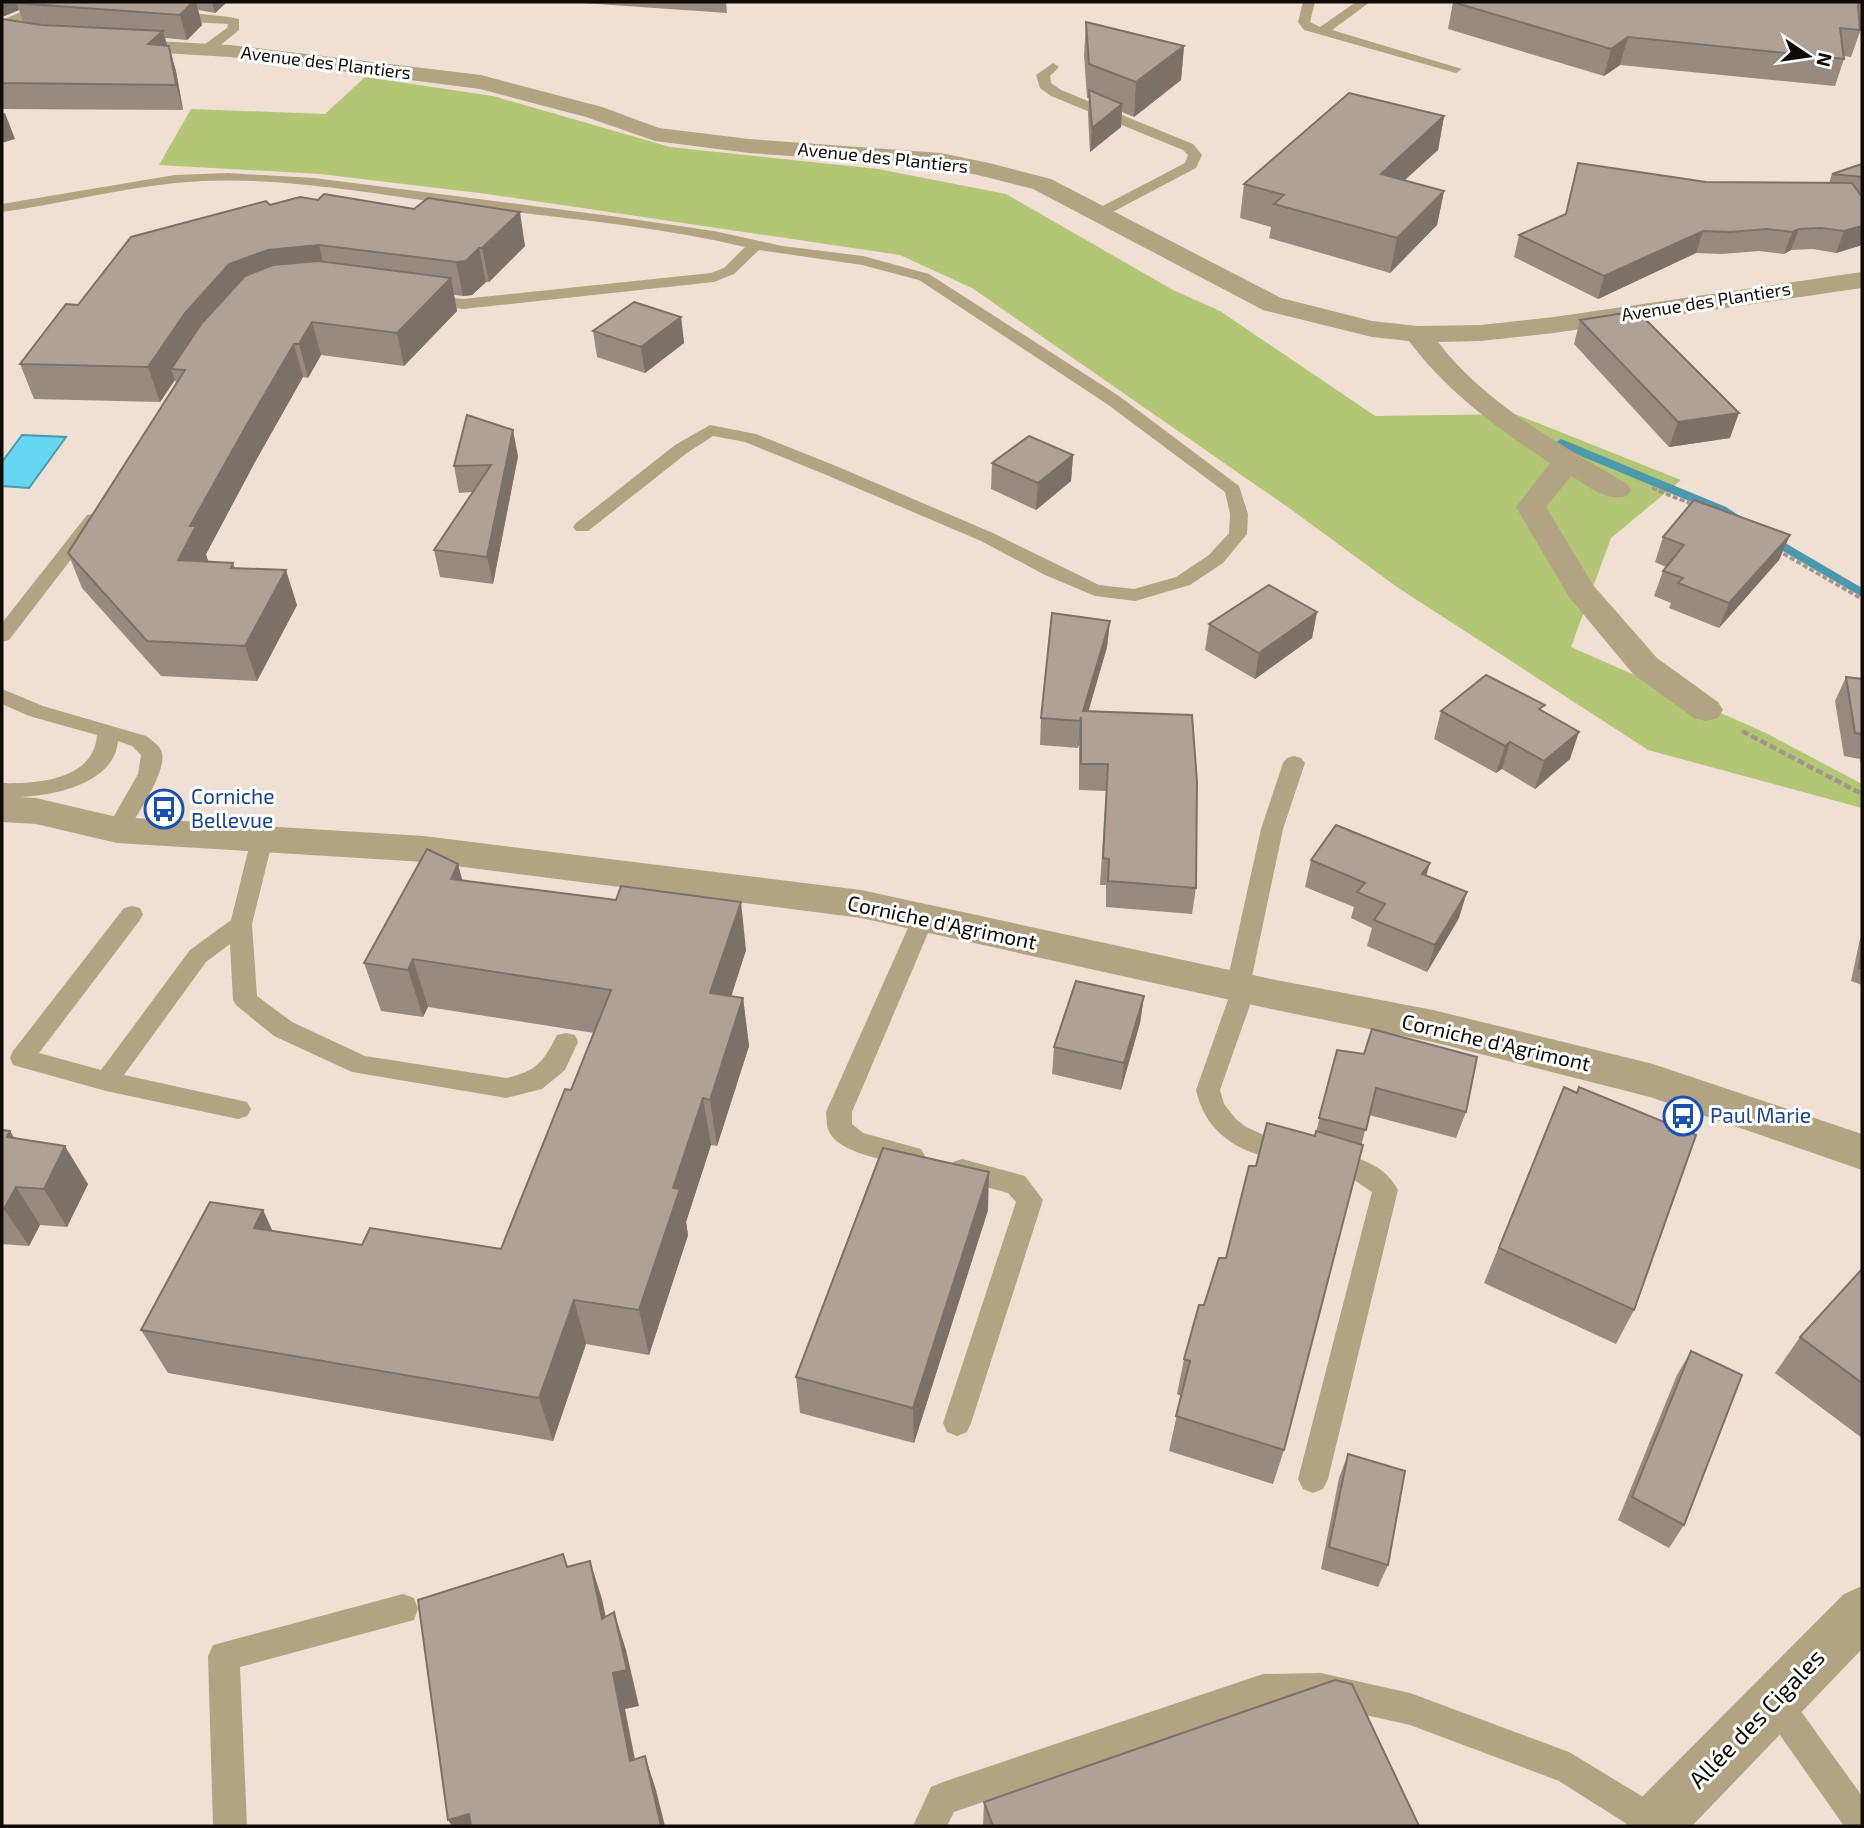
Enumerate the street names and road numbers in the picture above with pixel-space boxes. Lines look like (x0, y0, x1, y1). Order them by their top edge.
street label: Avenue des Plantiers (240, 41, 412, 83)
street label: Avenue des Plantiers (797, 137, 969, 177)
street label: Avenue des Plantiers (1620, 277, 1792, 325)
street label: Corniche d'Agrimont (845, 889, 1039, 954)
street label: Corniche d'Agrimont (1400, 1008, 1593, 1075)
street label: Allée des Cigales (1682, 1642, 1830, 1794)

